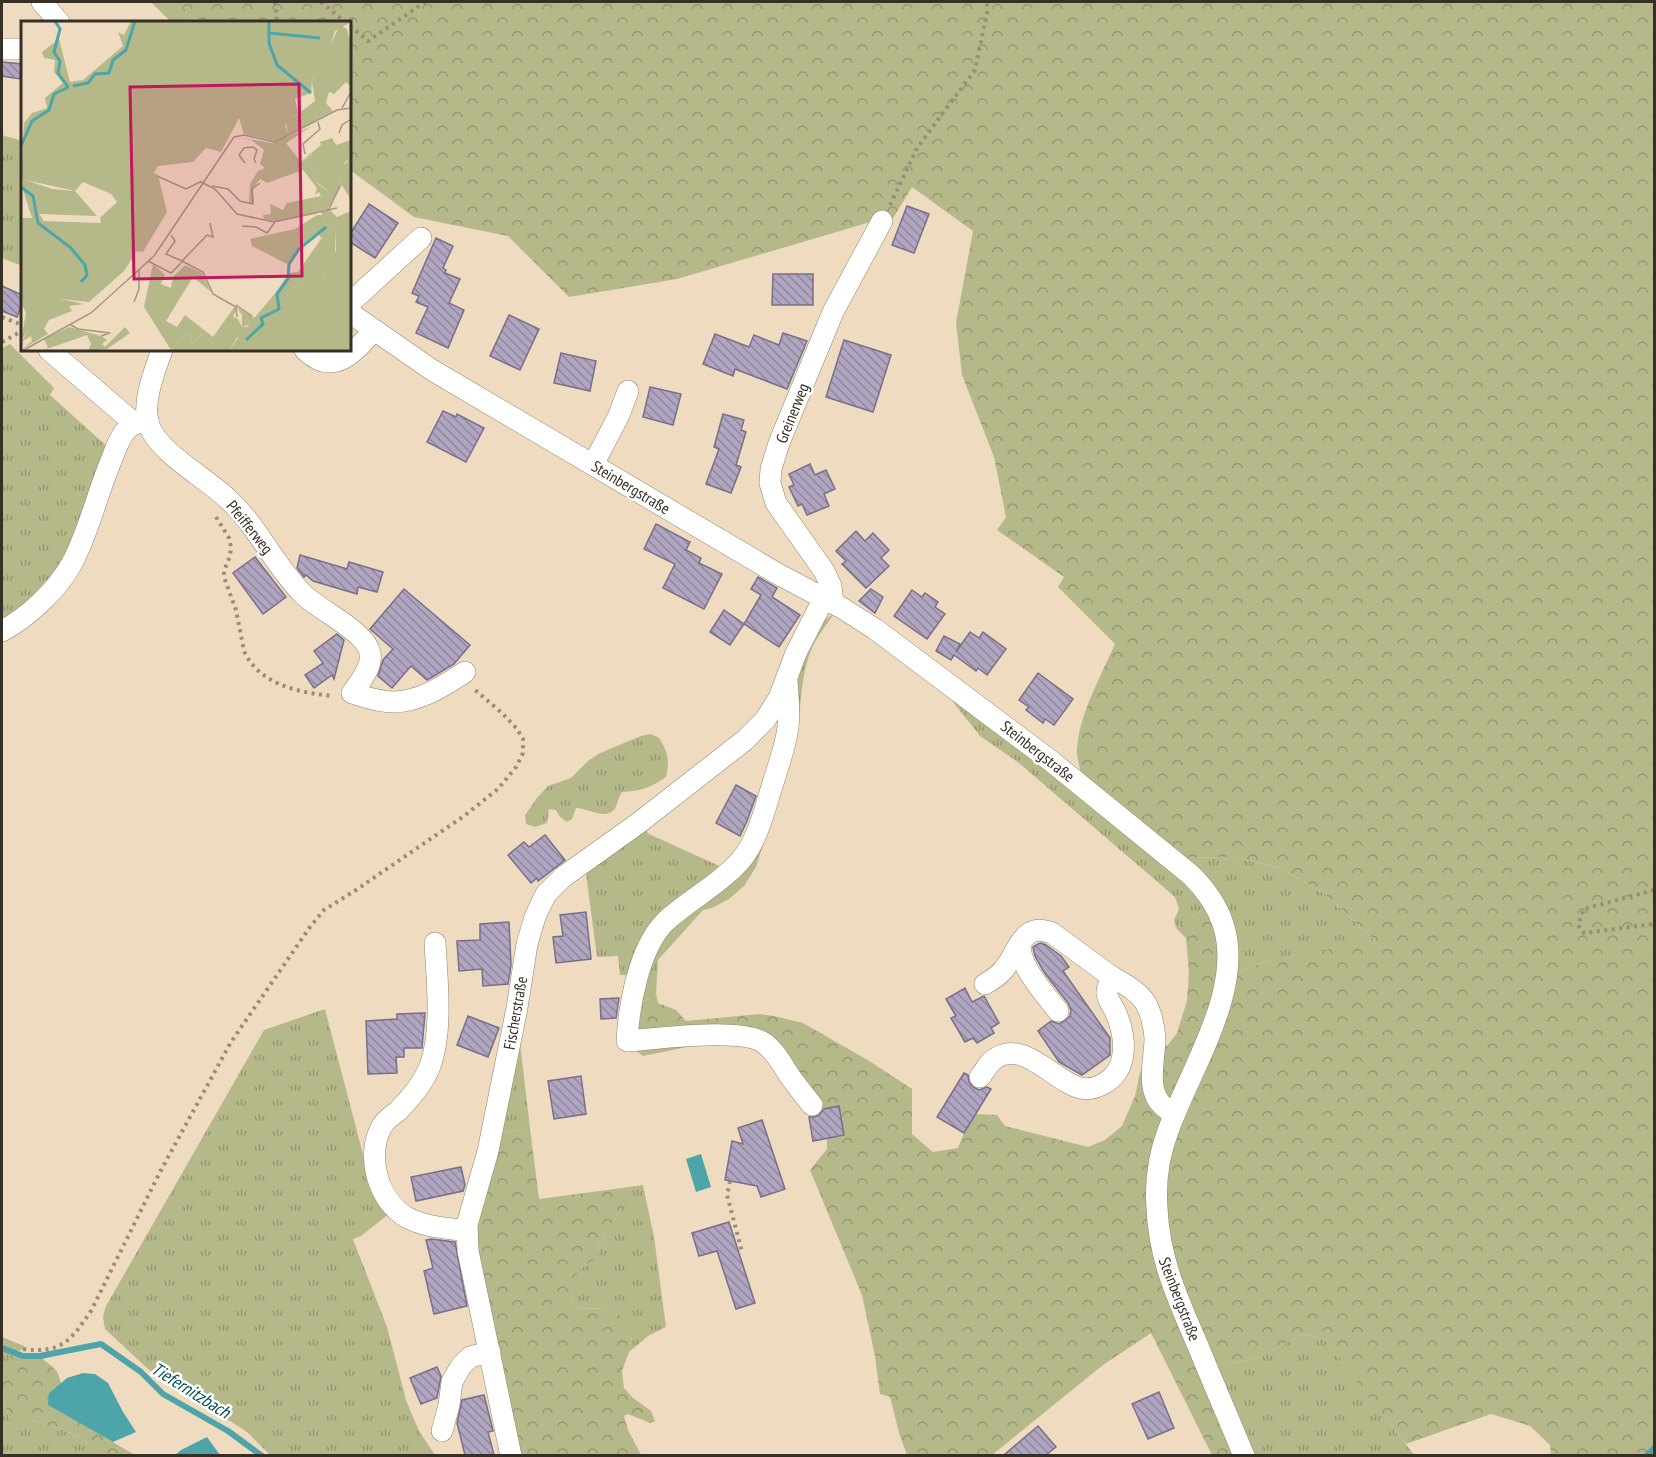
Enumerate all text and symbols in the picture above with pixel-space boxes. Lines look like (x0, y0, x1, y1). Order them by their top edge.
inset map (21, 21, 351, 351)
street label: Greinerweg (771, 380, 813, 446)
street label: Steinbergstraße (588, 456, 674, 518)
street label: Pfeifferweg (222, 496, 278, 558)
street label: Steinbergstraße (997, 716, 1079, 786)
street label: Fischerstraße (499, 975, 531, 1051)
street label: Steinbergstraße (1155, 1254, 1205, 1344)
water label: Tiefernitzbach (147, 1357, 236, 1424)

